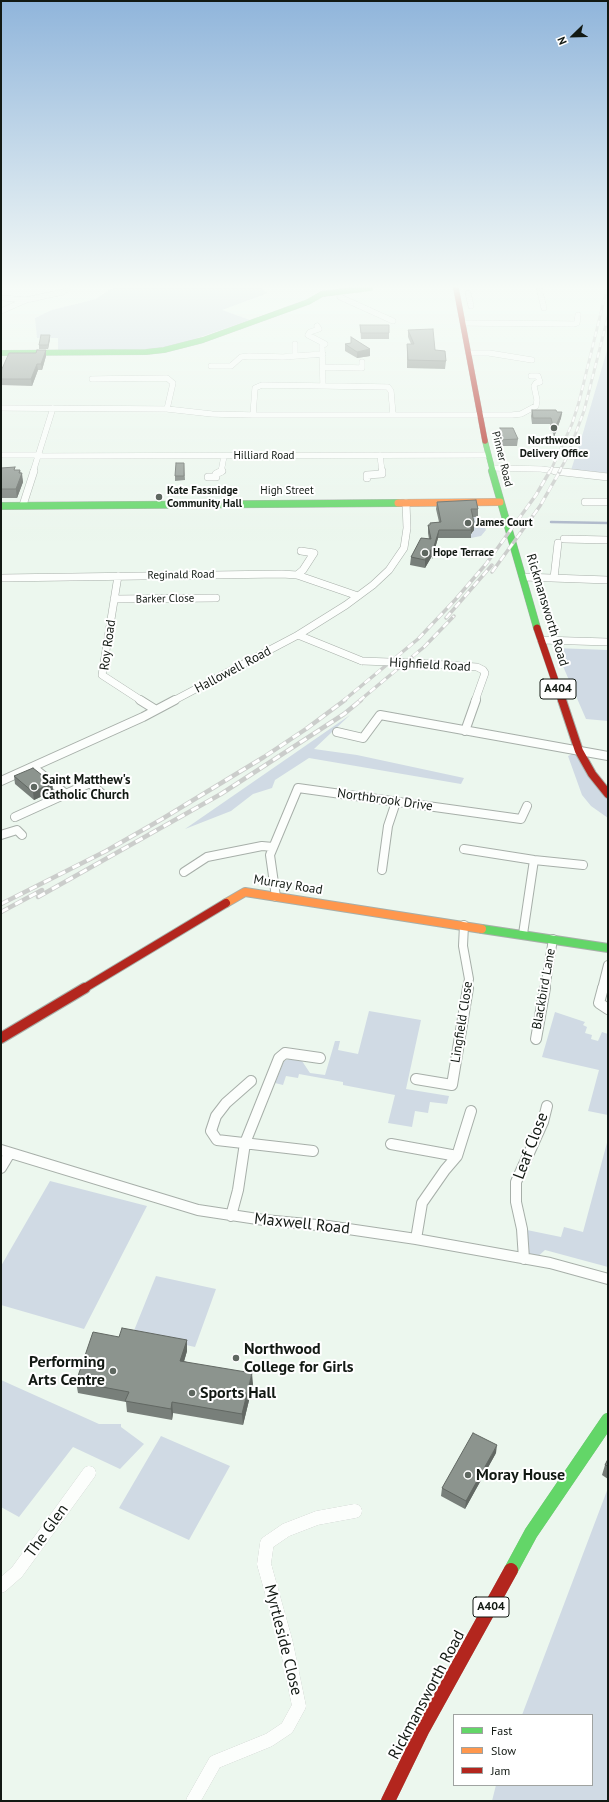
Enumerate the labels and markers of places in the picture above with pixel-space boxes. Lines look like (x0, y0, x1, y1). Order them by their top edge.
marker: Northwood Delivery Office (549, 423, 559, 433)
place label: Northwood Delivery Office (520, 434, 588, 460)
place label: Kate Fassnidge Community Hall (167, 484, 242, 510)
marker: Kate Fassnidge Community Hall (154, 492, 164, 502)
place label: James Court (476, 516, 533, 530)
marker: James Court (463, 518, 473, 528)
place label: Hope Terrace (433, 546, 494, 560)
marker: Hope Terrace (420, 548, 430, 558)
place label: Saint Matthew's Catholic Church (42, 772, 130, 803)
marker: Saint Matthew's Catholic Church (29, 782, 39, 792)
place label: Northwood College for Girls (244, 1339, 354, 1377)
place label: Performing Arts Centre (28, 1352, 105, 1390)
marker: Northwood College for Girls (231, 1353, 241, 1363)
marker: Performing Arts Centre (108, 1366, 118, 1376)
place label: Sports Hall (200, 1383, 276, 1403)
marker: Sports Hall (187, 1388, 197, 1398)
place label: Moray House (476, 1465, 565, 1485)
marker: Moray House (463, 1470, 473, 1480)

